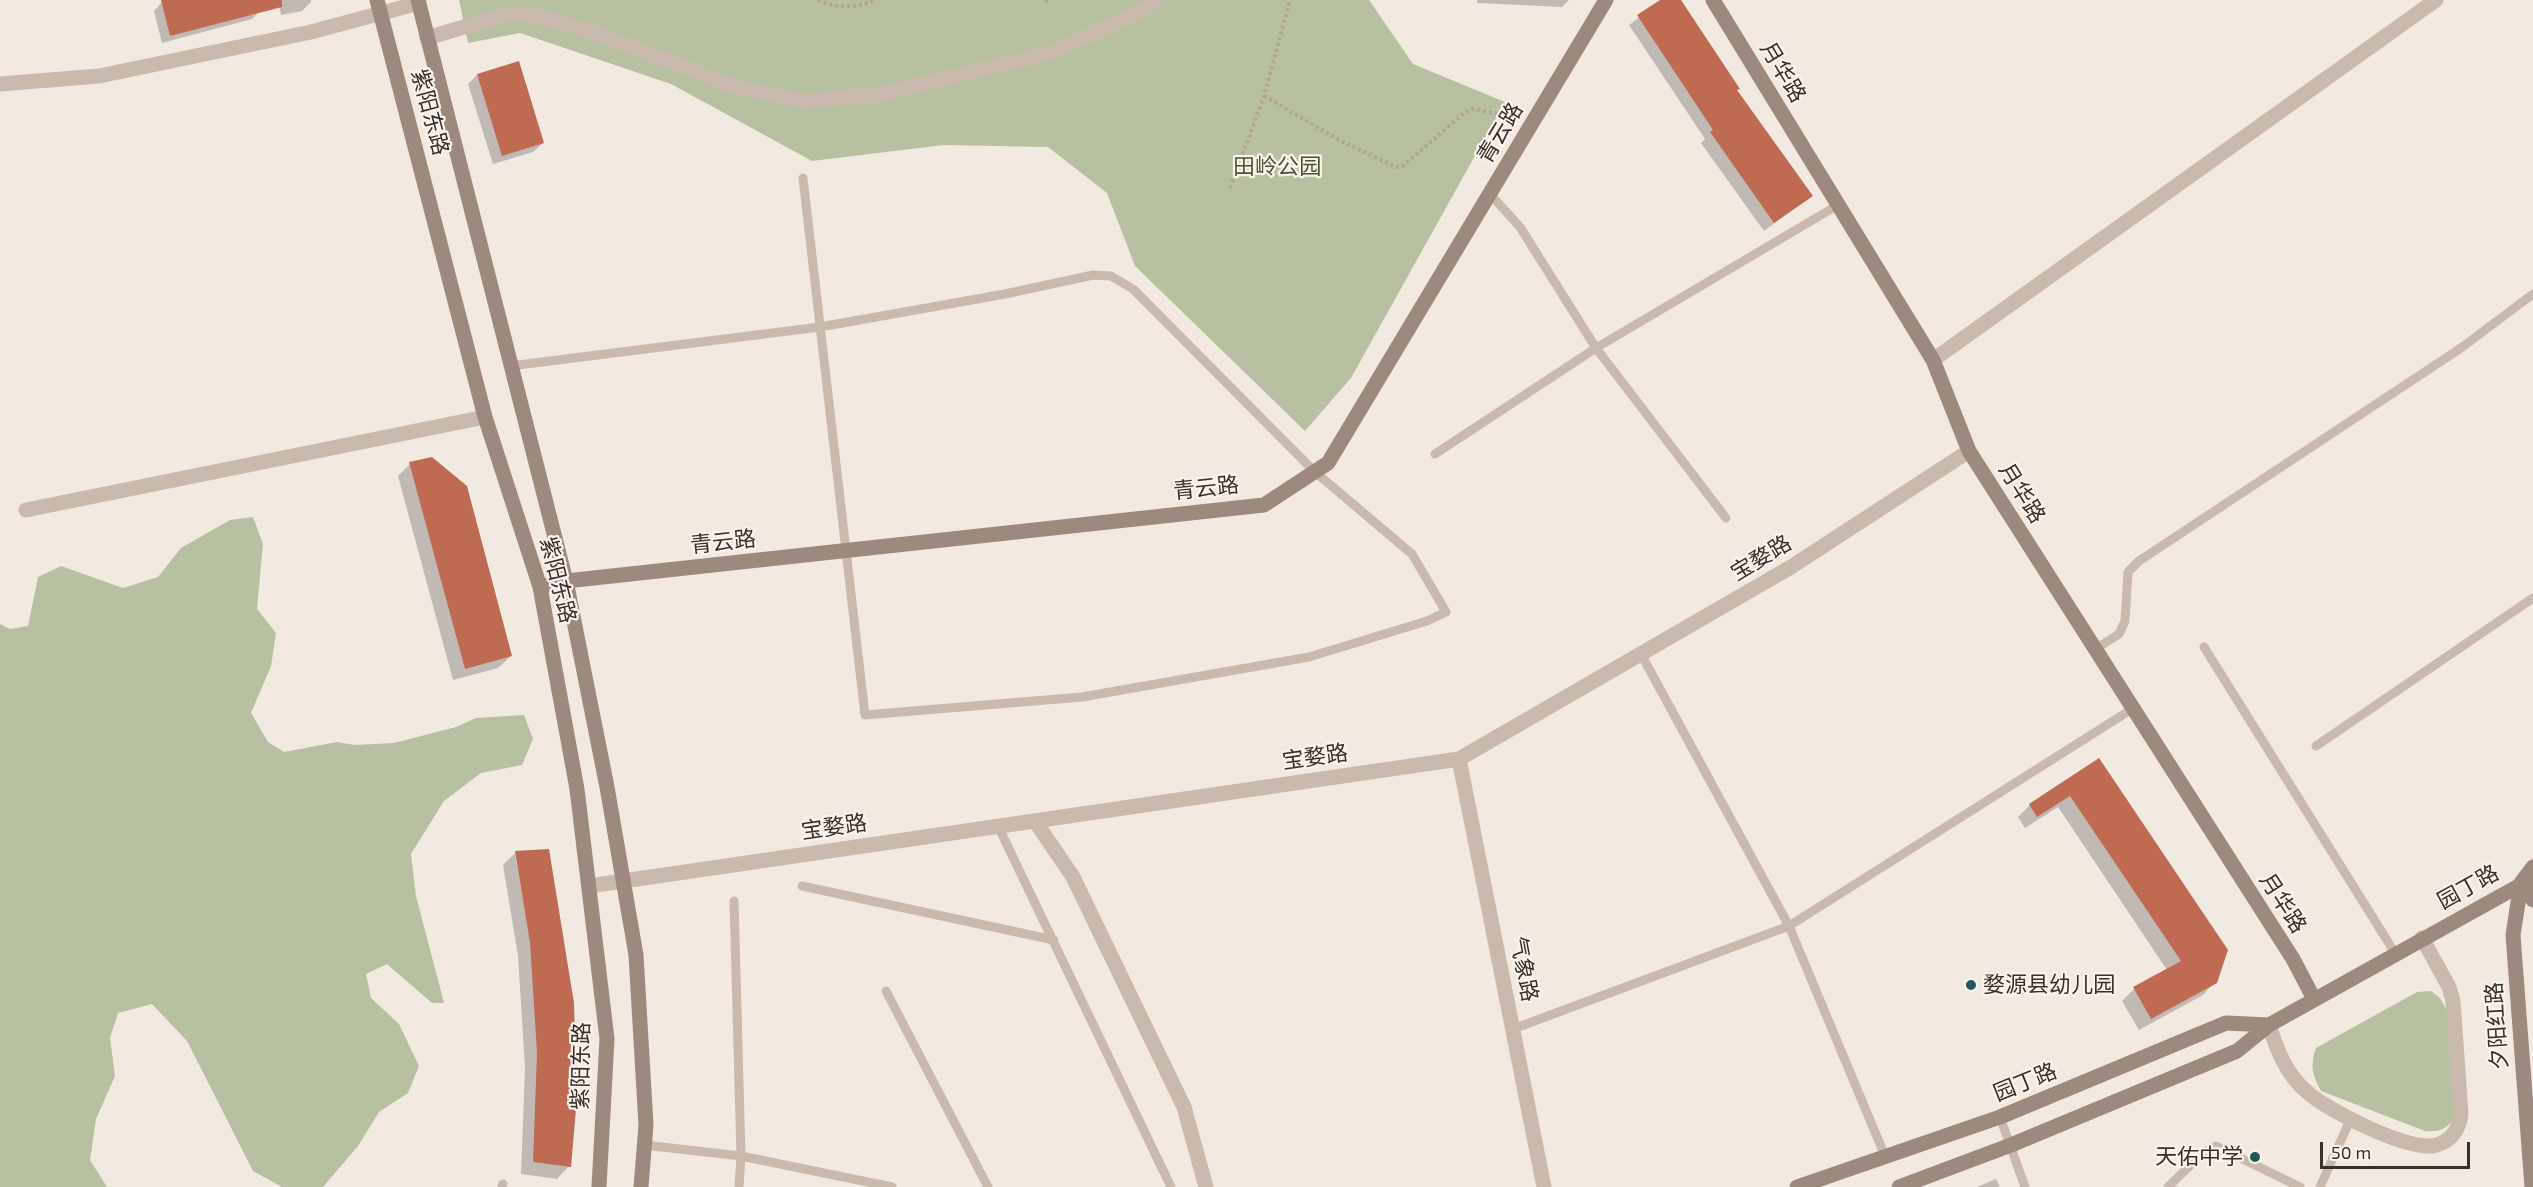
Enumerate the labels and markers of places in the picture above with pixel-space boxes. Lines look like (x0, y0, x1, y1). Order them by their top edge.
place label: 婺源县幼儿园 (1983, 972, 2115, 998)
marker: 婺源县幼儿园 (1964, 978, 1978, 992)
place label: 天佑中学 (2155, 1144, 2243, 1170)
marker: 天佑中学 (2248, 1150, 2262, 1164)

